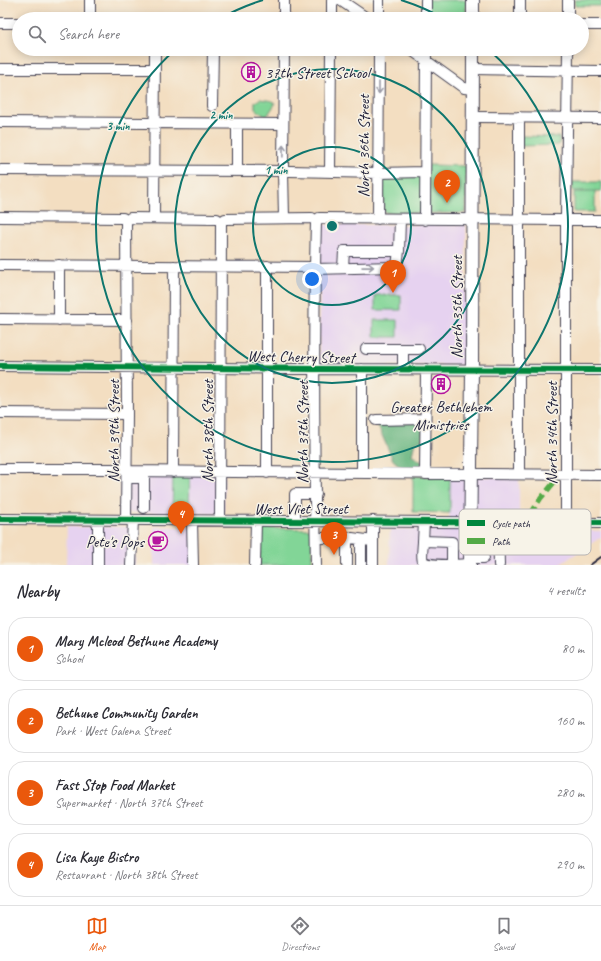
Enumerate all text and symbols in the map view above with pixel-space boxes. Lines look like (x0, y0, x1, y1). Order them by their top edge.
search box (12, 12, 589, 56)
icon: search (26, 23, 48, 45)
text: Search here (58, 25, 119, 44)
building icon: 37th Street School (240, 61, 262, 83)
place label: 37th Street School (265, 63, 373, 83)
one-way arrow (375, 81, 383, 94)
street label: North 36th Street (354, 93, 374, 197)
text: 2 min (210, 107, 233, 123)
text: 3 min (107, 118, 130, 134)
one-way arrow (279, 145, 287, 158)
text: 1 min (265, 162, 288, 178)
pin: 2 (434, 170, 460, 203)
centre of rings (325, 219, 339, 233)
street label: North 35th Street (447, 254, 467, 358)
pin: 1 (380, 260, 406, 293)
one-way arrow (361, 263, 374, 271)
your location (302, 269, 322, 289)
street label: West Cherry Street (247, 346, 358, 368)
building icon: Greater Bethlehem Ministries (430, 373, 452, 395)
street label: North 39th Street (104, 378, 124, 482)
street label: North 38th Street (198, 378, 218, 482)
street label: North 37th Street (293, 379, 313, 483)
street label: North 34th Street (542, 380, 562, 484)
place label: Greater Bethlehem Ministries (390, 397, 493, 435)
street label: West Vliet Street (254, 499, 350, 519)
pin: 4 (168, 501, 194, 534)
legend (459, 509, 591, 555)
text: Cycle path (492, 516, 531, 530)
pin: 3 (321, 522, 347, 555)
cafe icon: Pete's Pops (147, 530, 169, 552)
place label: Pete's Pops (86, 532, 146, 552)
text: Path (492, 534, 511, 548)
text: Nearby (16, 581, 59, 602)
text: 4 results (547, 583, 585, 599)
text: Mary Mcleod Bethune Academy (55, 632, 217, 651)
text: 1 (27, 641, 33, 657)
text: 80 m (562, 641, 584, 657)
text: School (55, 651, 83, 667)
text: Bethune Community Garden (55, 704, 198, 723)
text: 2 (27, 713, 33, 729)
text: 160 m (556, 713, 584, 729)
text: Park · West Galena Street (55, 723, 171, 739)
text: Fast Stop Food Market (55, 776, 174, 795)
text: 3 (27, 785, 33, 801)
text: 280 m (556, 785, 584, 801)
text: Supermarket · North 37th Street (55, 795, 203, 811)
text: Lisa Kaye Bistro (55, 848, 138, 867)
text: 4 (27, 857, 33, 873)
text: 290 m (556, 857, 584, 873)
text: Restaurant · North 38th Street (55, 867, 198, 883)
tab: Map (86, 915, 108, 953)
tab: Directions (281, 915, 320, 953)
tab: Saved (493, 915, 515, 953)

